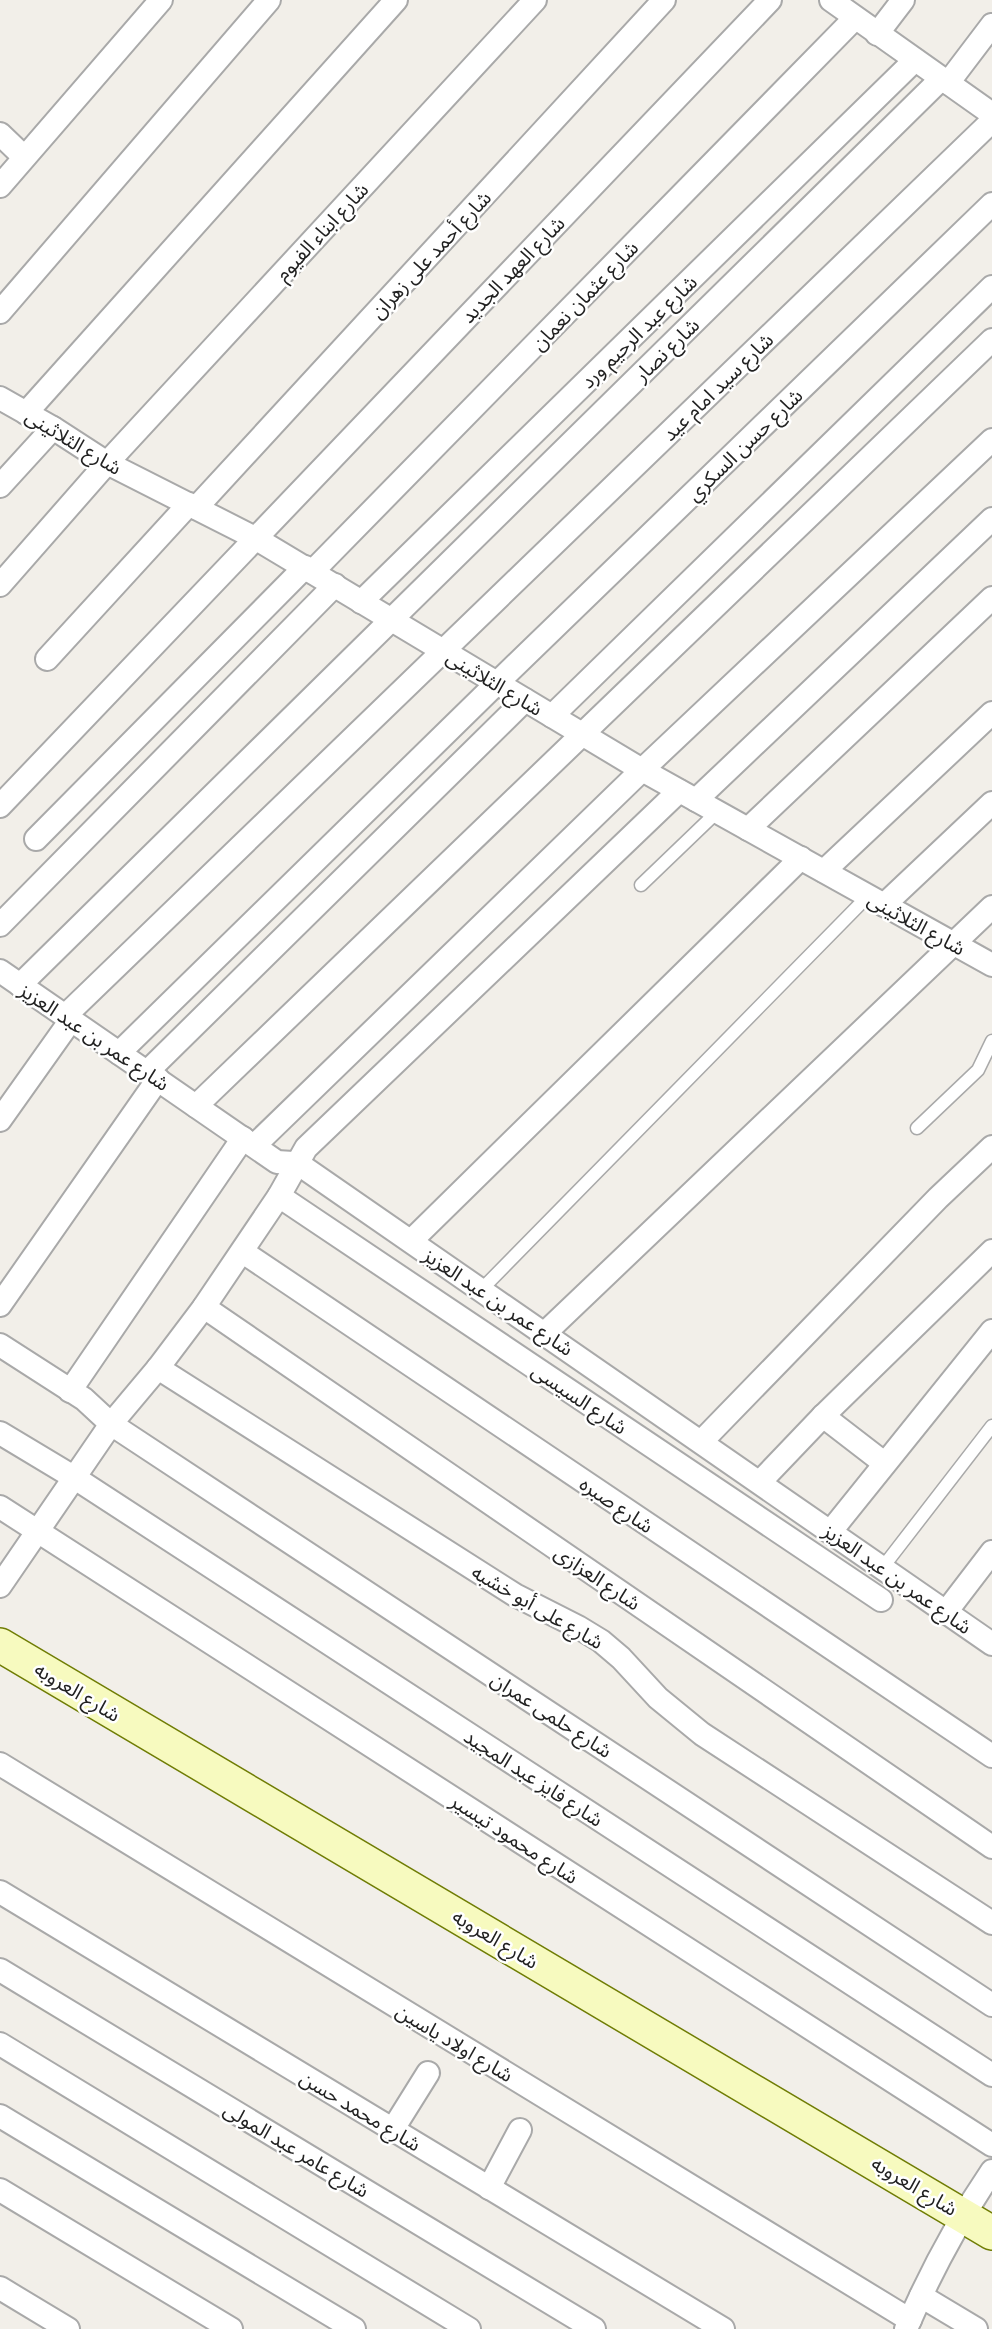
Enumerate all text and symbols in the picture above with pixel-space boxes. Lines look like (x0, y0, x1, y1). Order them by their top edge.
street label: شارع ابناء الفيوم (269, 177, 375, 288)
street label: شارع أحمد على زهران (365, 185, 498, 326)
street label: شارع العهد الجديد (455, 211, 572, 330)
street label: شارع عثمان نعمان (526, 235, 645, 358)
street label: شارع عبد الرحيم ورد (575, 269, 704, 396)
street label: شارع نصار (628, 312, 706, 389)
street label: شارع سيد امام عيد (656, 327, 780, 448)
street label: شارع حسن السكري (681, 383, 810, 509)
street label: شارع الثلاثينى (20, 403, 126, 482)
street label: شارع الثلاثينى (441, 644, 547, 723)
street label: شارع الثلاثينى (862, 886, 970, 963)
street label: شارع عمر بن عبد العزيز (12, 976, 174, 1098)
street label: شارع عمر بن عبد العزيز (416, 1241, 578, 1363)
street label: شارع السيسى (526, 1357, 632, 1442)
street label: شارع صبره (573, 1471, 658, 1541)
street label: شارع عمر بن عبد العزيز (816, 1517, 977, 1641)
street label: شارع العزازى (548, 1539, 646, 1618)
street label: شارع على أبو خشبه (466, 1559, 608, 1657)
street label: شارع العروبه (29, 1656, 125, 1729)
street label: شارع حلمى عمران (485, 1666, 617, 1765)
street label: شارع فايز عبد المجيد (458, 1723, 608, 1834)
street label: شارع محمود تيسير (444, 1787, 583, 1892)
street label: شارع العروبه (447, 1903, 543, 1976)
street label: شارع اولاد ياسين (390, 1998, 518, 2090)
street label: شارع محمد حسن (294, 2065, 426, 2159)
street label: شارع عامر عبد المولى (218, 2096, 374, 2205)
street label: شارع العروبه (866, 2150, 962, 2223)

